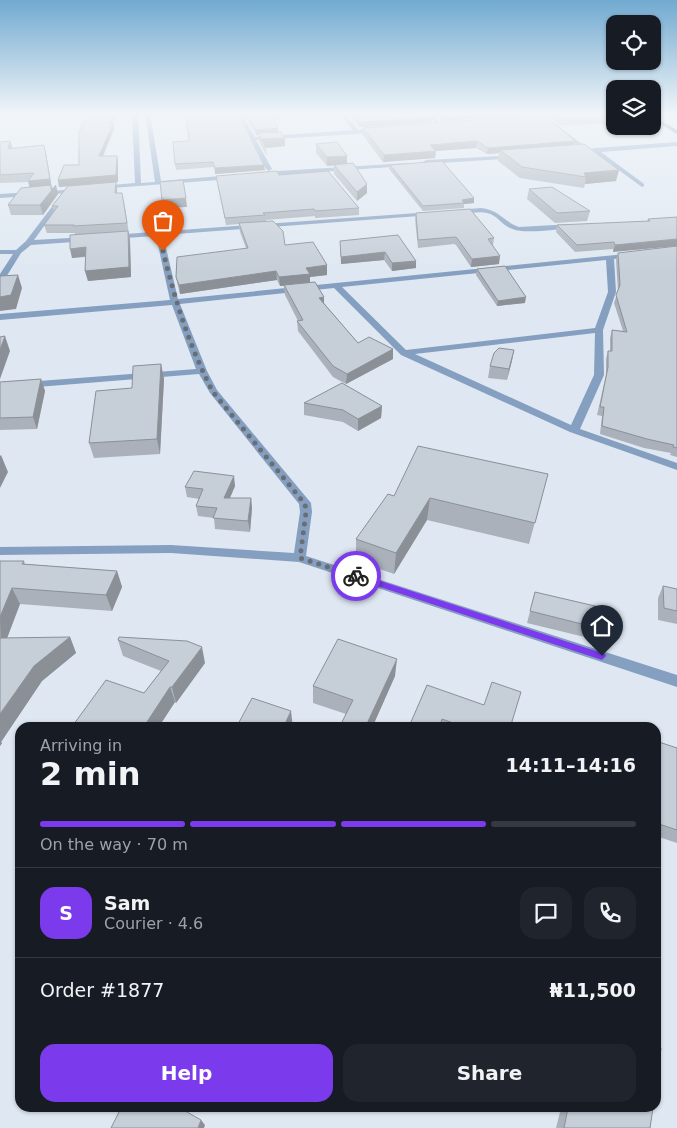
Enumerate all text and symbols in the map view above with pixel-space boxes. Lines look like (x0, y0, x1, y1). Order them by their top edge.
map controls (606, 15, 661, 135)
button: locate (606, 15, 661, 70)
button: layers (606, 80, 661, 135)
pin (142, 200, 184, 251)
icon: bag (149, 207, 177, 235)
courier (331, 551, 381, 601)
icon: bike (342, 562, 370, 590)
pin (581, 605, 623, 656)
icon: home (588, 612, 616, 640)
text: Arriving in (40, 736, 122, 755)
text: 14:11–14:16 (506, 754, 636, 776)
text: 2 min (40, 755, 141, 793)
text: On the way · 70 m (40, 835, 188, 854)
button: chat (520, 887, 572, 939)
button: phone (584, 887, 636, 939)
text: Sam (104, 892, 150, 914)
text: S (59, 902, 73, 924)
text: Courier · 4.6 (104, 914, 203, 933)
text: Order #1877 (40, 979, 164, 1001)
text: ₦11,500 (549, 979, 636, 1001)
button: Help (40, 1044, 333, 1102)
button: Share (343, 1044, 636, 1102)

